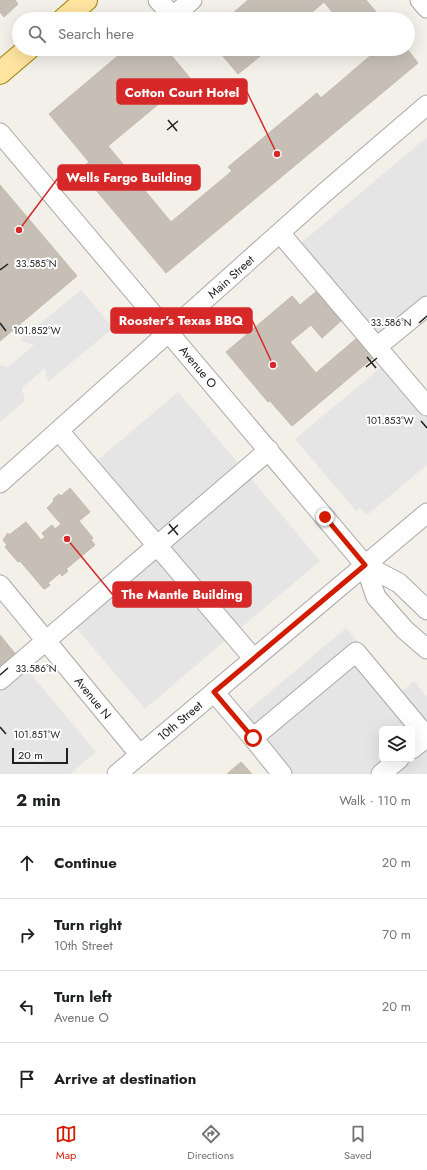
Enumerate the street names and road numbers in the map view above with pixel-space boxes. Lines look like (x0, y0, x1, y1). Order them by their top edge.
street label: Main Street (204, 251, 258, 303)
street label: Avenue O (175, 342, 221, 392)
street label: Avenue N (70, 673, 116, 723)
street label: 10th Street (154, 697, 207, 745)

